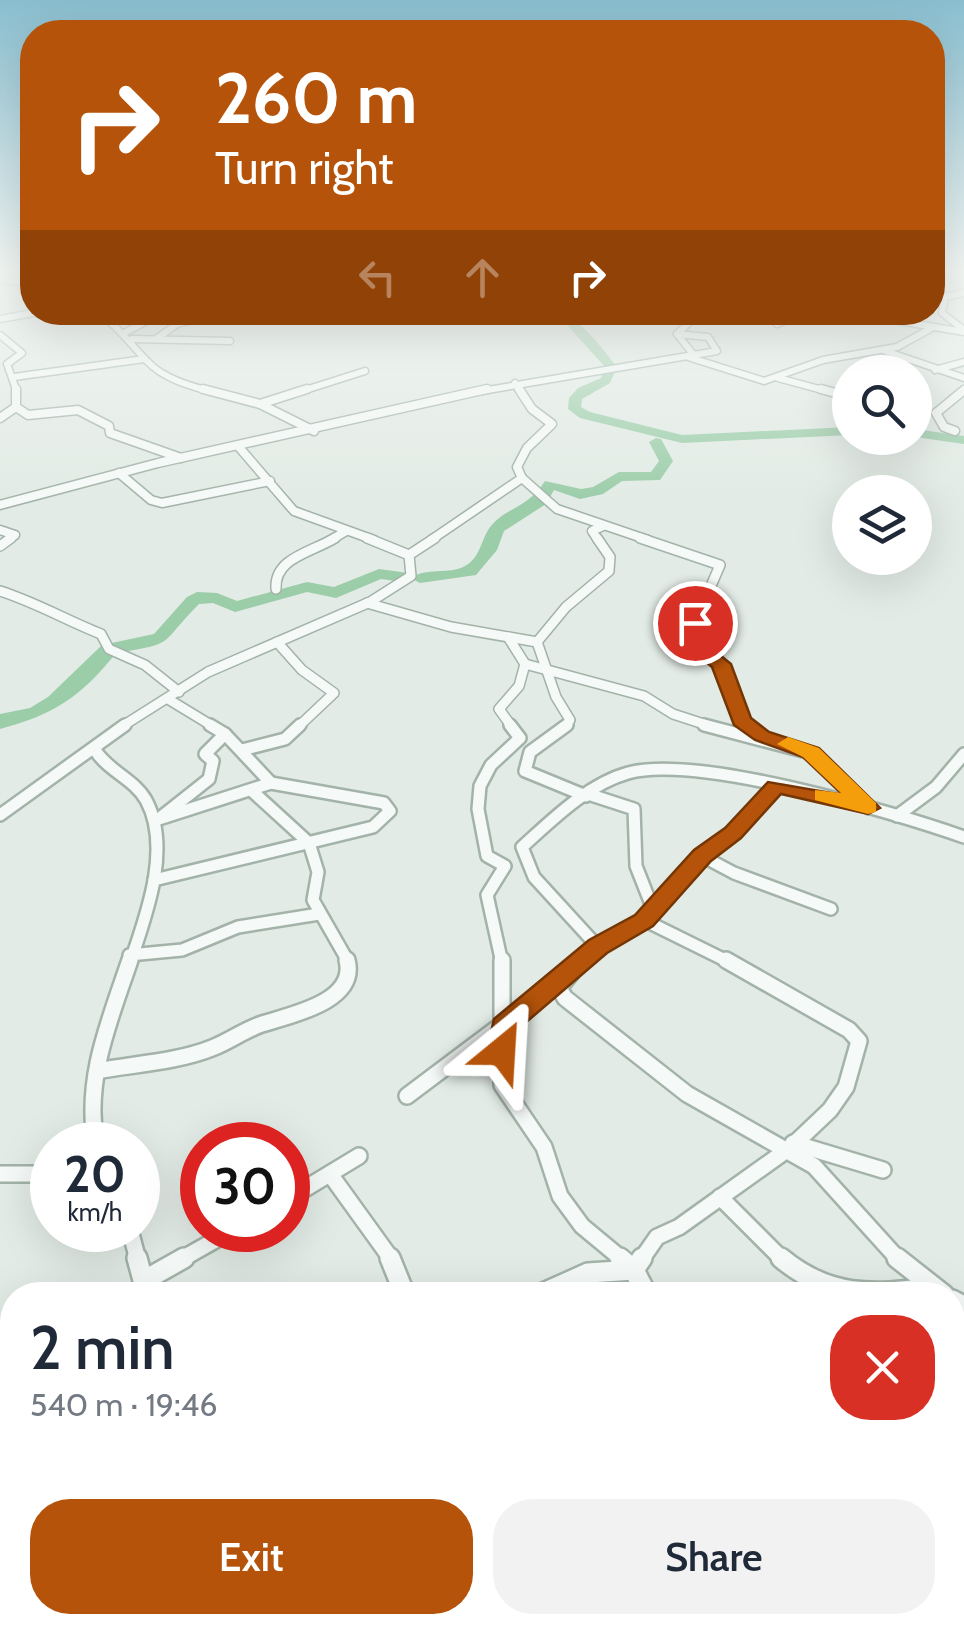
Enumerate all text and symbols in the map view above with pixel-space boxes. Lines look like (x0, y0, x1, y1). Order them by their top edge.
text: 260 m (215, 55, 417, 141)
icon: right (50, 60, 180, 190)
text: Turn right (215, 141, 394, 195)
icon: left (350, 250, 405, 305)
icon: ahead (455, 250, 510, 305)
icon: right (560, 250, 615, 305)
map controls (832, 355, 932, 575)
button: search (832, 355, 932, 455)
button: layers (832, 475, 932, 575)
pin (653, 581, 738, 666)
icon: arrive (668, 596, 723, 651)
position arrow (450, 999, 554, 1103)
speed limit sign: 30 (180, 1122, 310, 1252)
text: 20 (64, 1144, 126, 1205)
text: km/h (68, 1197, 122, 1227)
text: 2 min (30, 1311, 175, 1384)
button: close (830, 1315, 935, 1420)
text: 540 m · 19:46 (30, 1385, 217, 1424)
button: Exit (30, 1499, 473, 1614)
button: Share (493, 1499, 935, 1614)

